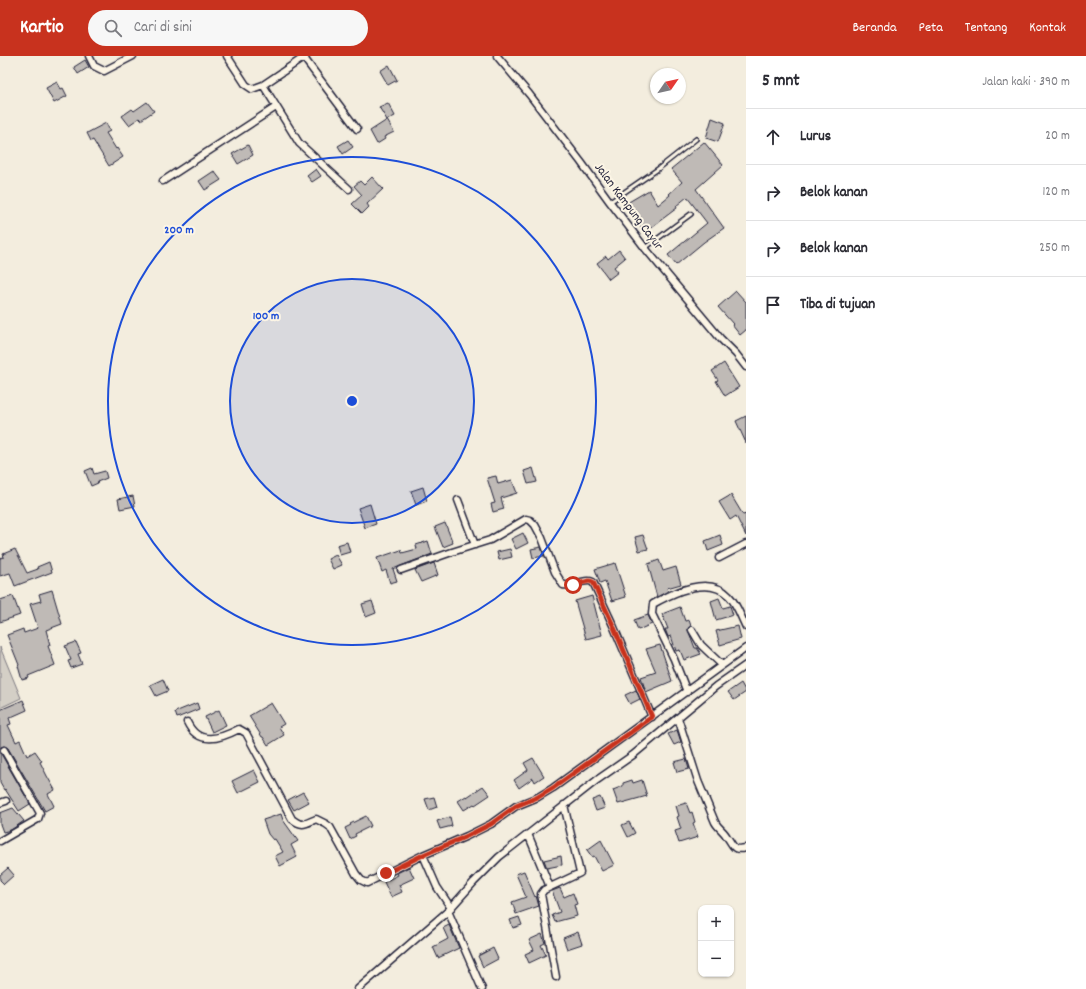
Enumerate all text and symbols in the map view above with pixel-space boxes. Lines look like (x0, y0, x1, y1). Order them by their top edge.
search box (88, 10, 368, 46)
text: Kartio (20, 15, 64, 42)
icon: search (102, 17, 124, 39)
text: Cari di sini (134, 17, 192, 39)
text: Beranda (852, 18, 897, 38)
text: Peta (919, 18, 943, 38)
text: Tentang (965, 18, 1007, 38)
text: Kontak (1029, 18, 1066, 38)
north arrow (650, 68, 686, 104)
text: 5 mnt (762, 70, 800, 94)
text: Jalan kaki · 390 m (982, 73, 1070, 92)
icon: ahead (762, 126, 784, 148)
text: Lurus (800, 126, 831, 148)
text: 20 m (1045, 127, 1070, 146)
street label: Jalan Kampung Cayur (589, 160, 667, 255)
icon: right (762, 182, 784, 204)
text: Belok kanan (800, 182, 868, 204)
text: 120 m (1042, 183, 1070, 202)
text: 200 m (164, 222, 194, 239)
icon: right (762, 238, 784, 260)
text: Belok kanan (800, 238, 868, 260)
text: 250 m (1039, 239, 1070, 258)
icon: arrive (762, 294, 784, 316)
text: Tiba di tujuan (800, 294, 875, 316)
text: 100 m (253, 308, 279, 325)
centre of rings (345, 394, 359, 408)
route start (564, 576, 582, 594)
route end (377, 864, 395, 882)
map controls (698, 905, 734, 977)
button: + (698, 905, 734, 941)
button: − (698, 941, 734, 977)

